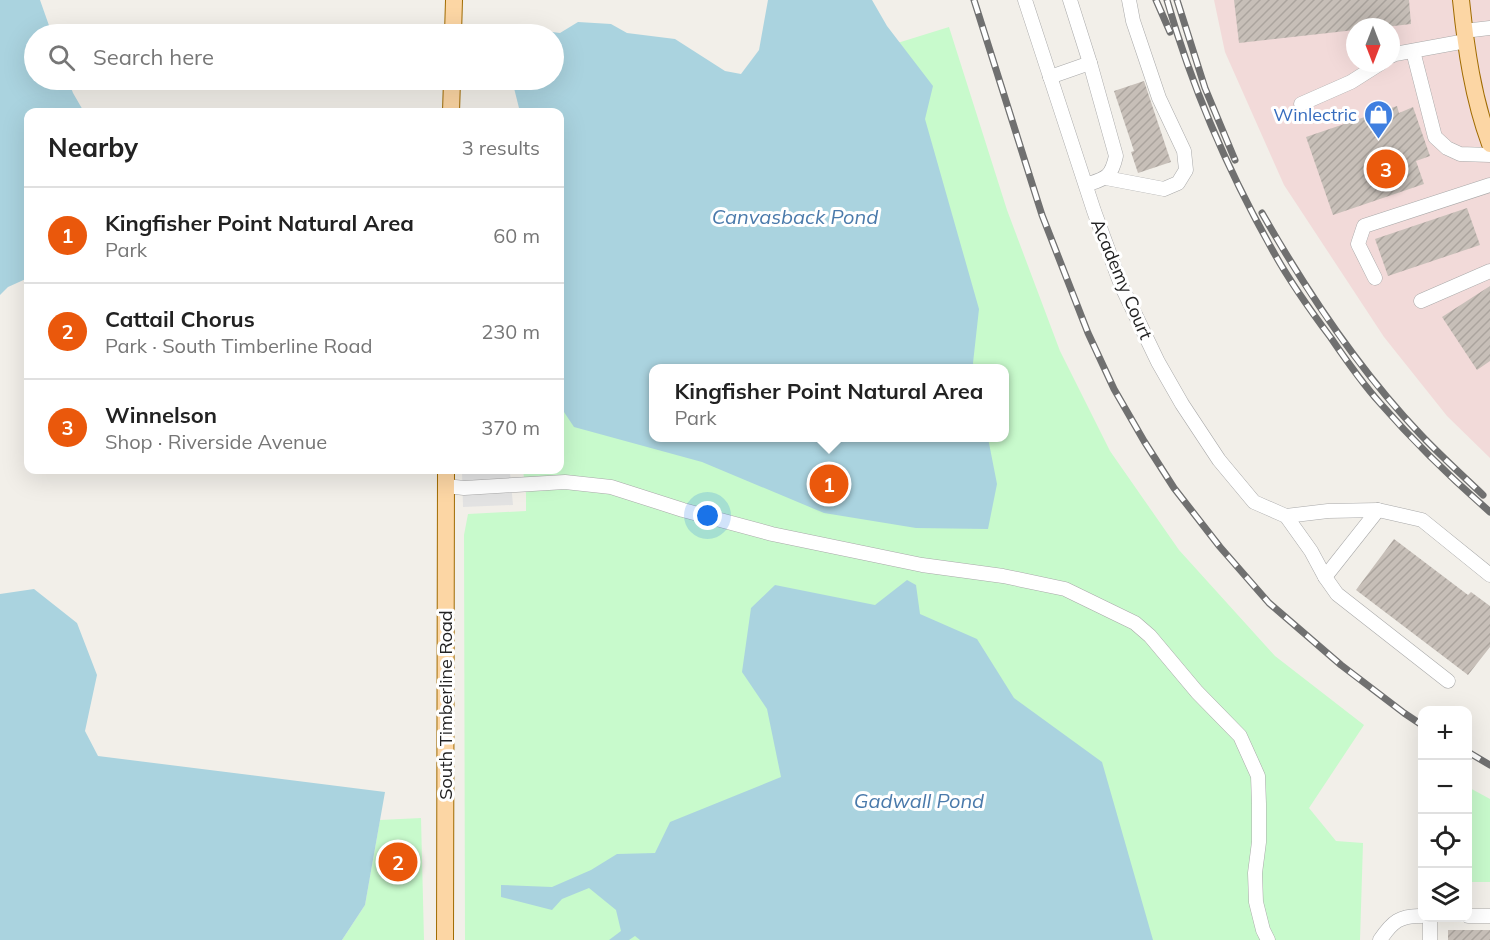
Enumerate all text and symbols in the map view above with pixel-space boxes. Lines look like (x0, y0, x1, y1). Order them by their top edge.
north arrow (1346, 18, 1400, 72)
search box (24, 24, 564, 90)
icon: search (45, 41, 78, 74)
text: Search here (93, 43, 214, 71)
shop icon: Winlectric (1362, 98, 1394, 140)
place label: Winlectric (1273, 103, 1357, 126)
text: Nearby (48, 131, 138, 164)
text: 3 results (462, 135, 540, 160)
pin: 3 (1366, 146, 1406, 192)
water label: Canvasback Pond (712, 204, 878, 229)
text: Kingfisher Point Natural Area (105, 209, 414, 237)
street label: Academy Court (1086, 215, 1158, 343)
text: 1 (62, 223, 74, 248)
text: 60 m (493, 223, 540, 248)
text: Park (105, 237, 147, 262)
text: Cattail Chorus (105, 305, 255, 333)
text: 2 (62, 319, 74, 344)
text: 230 m (481, 319, 540, 344)
text: Park · South Timberline Road (105, 333, 372, 358)
popup (649, 364, 1009, 442)
text: Kingfisher Point Natural Area (675, 377, 983, 405)
text: Winnelson (105, 401, 217, 429)
text: Park (675, 405, 717, 430)
text: 3 (62, 415, 74, 440)
text: 370 m (481, 415, 540, 440)
text: Shop · Riverside Avenue (105, 429, 327, 454)
pin: 1 (810, 462, 848, 506)
your location (693, 501, 722, 530)
street label: South Timberline Road (434, 610, 457, 800)
map controls (1418, 706, 1472, 922)
button: + (1418, 706, 1472, 760)
button: − (1418, 760, 1472, 814)
water label: Gadwall Pond (854, 788, 984, 813)
button: locate (1418, 814, 1472, 868)
pin: 2 (378, 840, 418, 884)
button: layers (1418, 868, 1472, 922)

